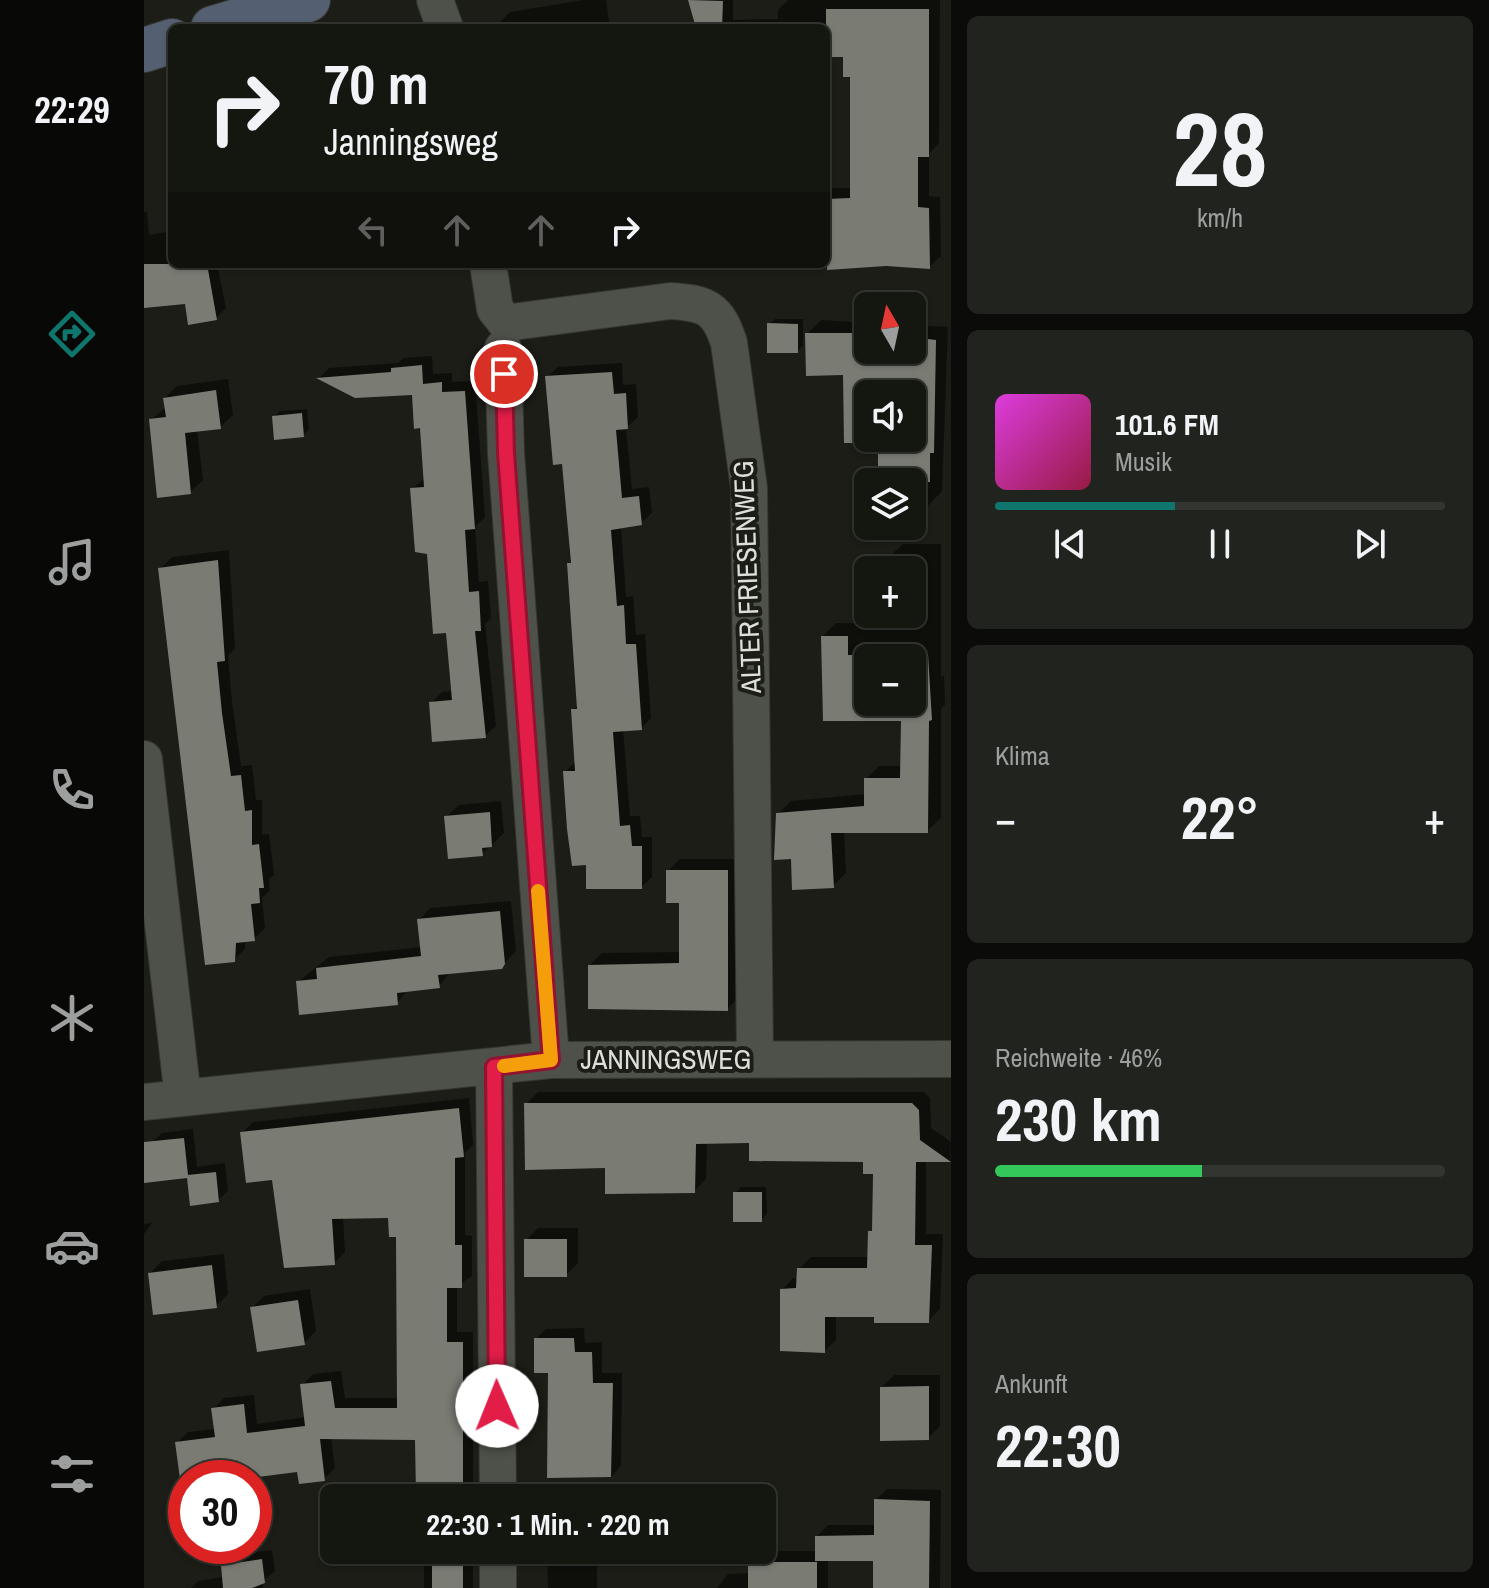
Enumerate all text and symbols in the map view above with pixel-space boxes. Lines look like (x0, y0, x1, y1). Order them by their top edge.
text: 70 m (324, 46, 429, 121)
icon: right (192, 56, 296, 160)
text: 28 (1173, 78, 1267, 218)
text: 22:29 (34, 86, 110, 134)
text: Janningsweg (324, 118, 498, 166)
text: km/h (1197, 200, 1243, 235)
icon: left (351, 208, 395, 252)
icon: ahead (435, 208, 479, 252)
icon: ahead (519, 208, 563, 252)
icon: right (603, 208, 647, 252)
north arrow (854, 292, 926, 364)
map controls (854, 292, 926, 716)
icon: directions (44, 306, 100, 362)
pin (470, 340, 538, 408)
icon: arrive (482, 352, 526, 396)
button: sound (854, 380, 926, 452)
text: 101.6 FM (1115, 404, 1219, 444)
text: Musik (1115, 444, 1172, 479)
street label: ALTER FRIESENWEG (724, 460, 770, 695)
button: layers (854, 468, 926, 540)
icon: previous (1048, 522, 1092, 566)
icon: pause (1198, 522, 1242, 566)
icon: next (1348, 522, 1392, 566)
icon: music (44, 534, 100, 590)
button: + (854, 556, 926, 628)
button: − (854, 644, 926, 716)
text: Klima (995, 738, 1050, 773)
icon: phone (44, 762, 100, 818)
text: 22° (1181, 777, 1259, 858)
text: − (995, 788, 1016, 848)
text: + (1424, 788, 1445, 848)
icon: climate (44, 990, 100, 1046)
street label: JANNINGSWEG (581, 1040, 751, 1078)
text: Reichweite · 46% (995, 1040, 1162, 1075)
text: 230 km (995, 1079, 1162, 1160)
icon: car (44, 1218, 100, 1274)
position arrow (455, 1364, 539, 1448)
text: Ankunft (995, 1366, 1067, 1401)
text: 22:30 (995, 1405, 1121, 1486)
icon: filters (44, 1446, 100, 1502)
speed limit sign: 30 (168, 1460, 272, 1564)
text: 22:30 · 1 Min. · 220 m (426, 1504, 670, 1544)

